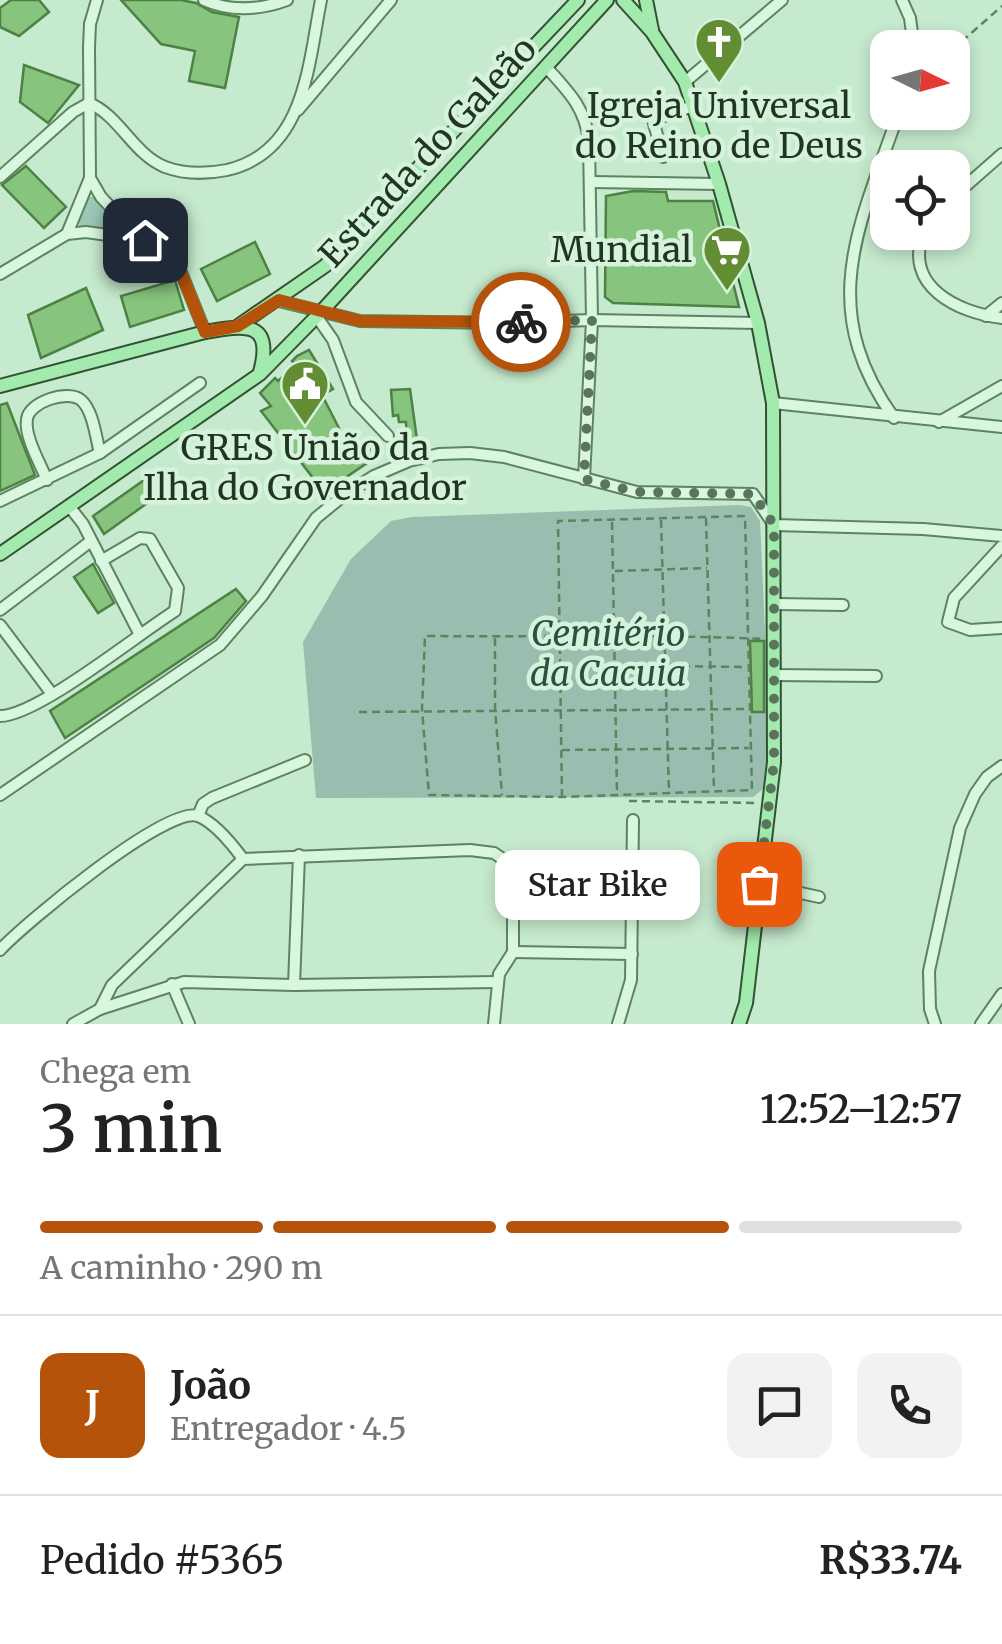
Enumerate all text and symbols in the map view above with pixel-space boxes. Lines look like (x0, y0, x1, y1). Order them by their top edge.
church icon: Igreja Universal do Reino de Deus (693, 16, 745, 84)
street label: Estrada do Galeão (310, 28, 546, 276)
north arrow (870, 30, 970, 130)
map controls (870, 30, 970, 250)
place label: Igreja Universal do Reino de Deus (575, 84, 863, 168)
button: locate (870, 150, 970, 250)
pin (103, 198, 188, 283)
icon: home (118, 213, 173, 268)
supermarket icon: Mundial (701, 224, 753, 292)
place label: Mundial (551, 228, 692, 272)
courier (471, 272, 571, 372)
icon: bike (494, 295, 549, 350)
public building icon: GRES União da Ilha do Governador (279, 358, 331, 426)
place label: GRES União da Ilha do Governador (143, 426, 467, 510)
park label: Cemitério da Cacuia (530, 612, 686, 696)
pin (717, 842, 802, 927)
callout: Star Bike (494, 849, 699, 919)
icon: bag (732, 857, 787, 912)
text: Star Bike (527, 865, 668, 905)
text: Chega em (40, 1052, 191, 1092)
text: 12:52–12:57 (760, 1086, 962, 1133)
text: 3 min (40, 1088, 222, 1170)
text: A caminho · 290 m (40, 1248, 323, 1288)
button: chat (727, 1353, 832, 1458)
button: phone (857, 1353, 962, 1458)
text: João (170, 1362, 251, 1409)
text: J (85, 1382, 100, 1429)
text: Entregador · 4.5 (170, 1409, 407, 1449)
text: Pedido #5365 (40, 1537, 284, 1584)
text: R$33.74 (819, 1537, 962, 1584)

